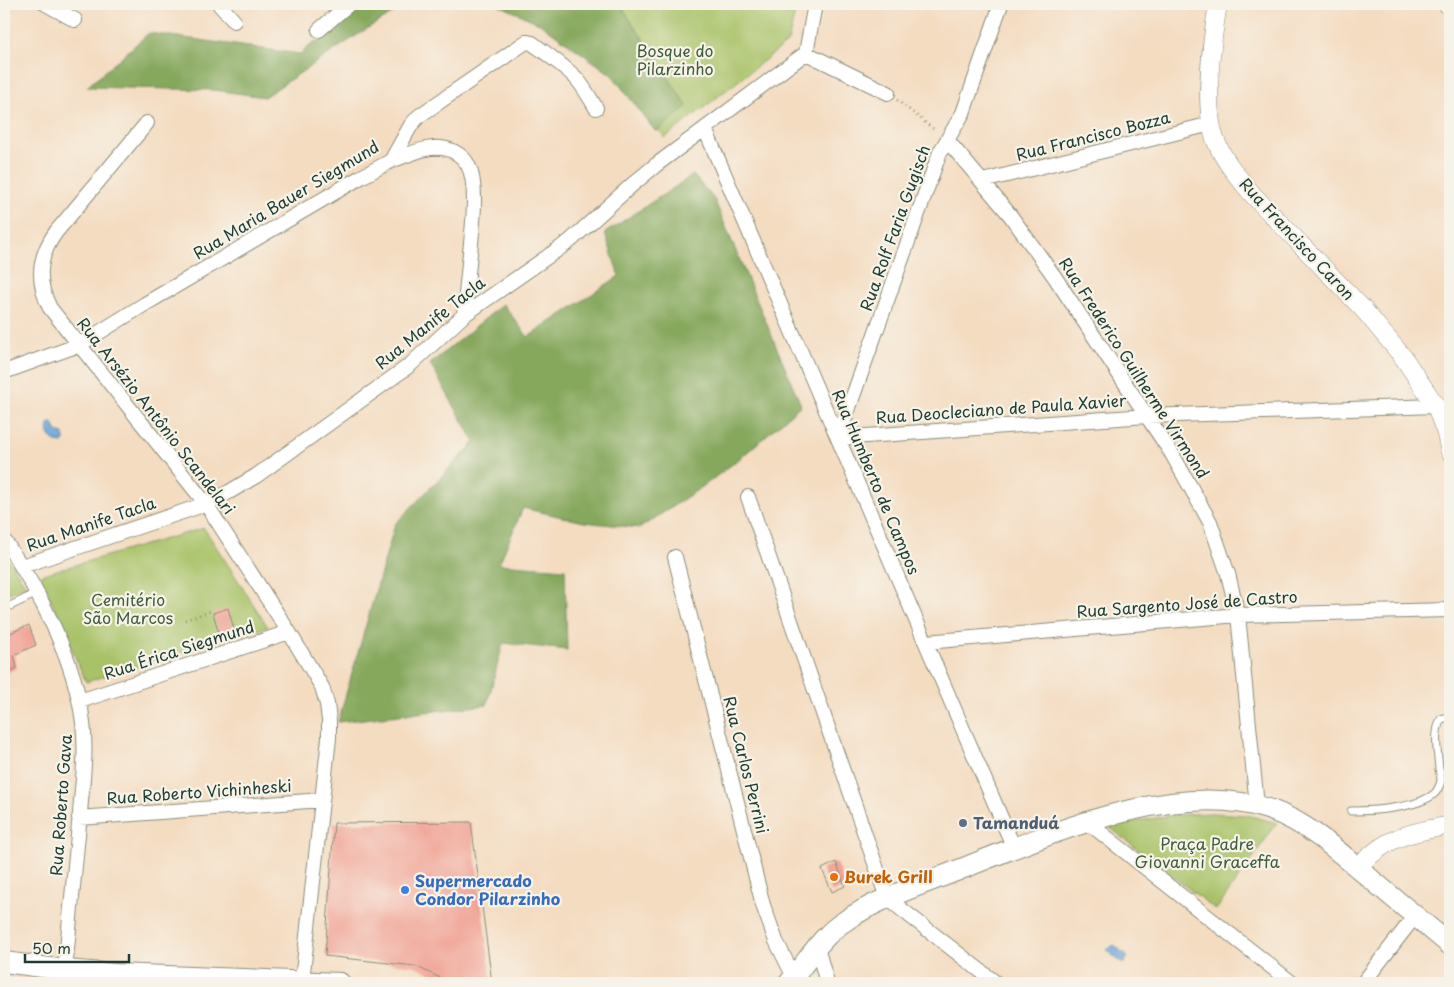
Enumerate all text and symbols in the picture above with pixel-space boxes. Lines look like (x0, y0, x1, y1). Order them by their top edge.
park label: Bosque do Pilarzinho (636, 38, 714, 80)
street label: Rua Francisco Bozza (1013, 104, 1172, 166)
street label: Rua Maria Bauer Siegmund (188, 134, 383, 264)
street label: Rua Rolf Faria Gugisch (853, 141, 935, 314)
street label: Rua Francisco Caron (1235, 172, 1361, 305)
street label: Rua Frederico Guilherme Virmond (1054, 252, 1216, 483)
street label: Rua Manife Tacla (369, 270, 490, 374)
street label: Rua Arsézio Antônio Scandelari (72, 312, 241, 519)
street label: Rua Humberto de Campos (827, 385, 927, 578)
street label: Rua Deocleciano de Paula Xavier (875, 387, 1128, 429)
street label: Rua Manife Tacla (23, 490, 159, 556)
street label: Rua Sargento José de Castro (1076, 583, 1298, 623)
park label: Cemitério São Marcos (83, 587, 173, 629)
street label: Rua Érica Siegmund (100, 613, 257, 685)
street label: Rua Carlos Perrini (718, 693, 776, 836)
street label: Rua Roberto Gava (43, 733, 77, 877)
street label: Rua Roberto Vichinheski (106, 773, 292, 809)
place label: Tamanduá (973, 810, 1059, 834)
marker: Tamanduá (957, 817, 969, 829)
park label: Praça Padre Giovanni Graceffa (1134, 831, 1280, 873)
place label: Burek Grill (844, 864, 932, 888)
place label: Supermercado Condor Pilarzinho (415, 868, 561, 910)
marker: Burek Grill (828, 871, 840, 883)
marker: Supermercado Condor Pilarzinho (399, 884, 411, 896)
scale bar (25, 932, 129, 964)
text: 50 m (32, 936, 71, 959)

